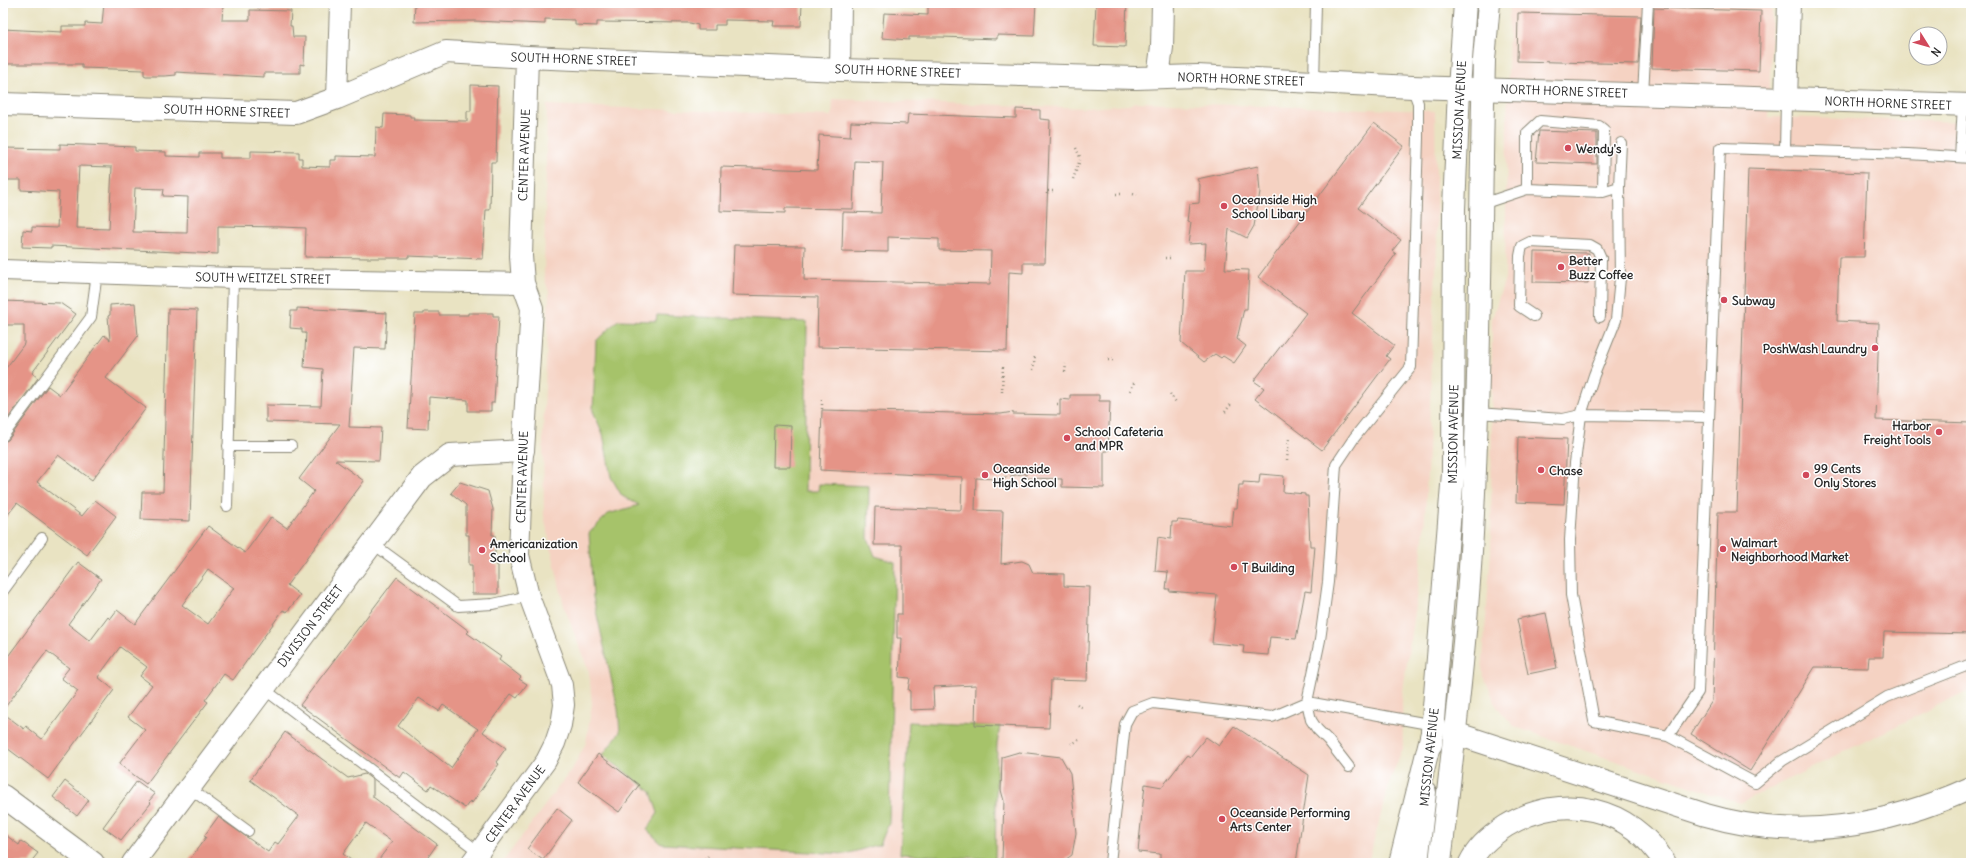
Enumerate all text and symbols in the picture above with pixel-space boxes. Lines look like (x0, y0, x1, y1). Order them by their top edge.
north arrow (1908, 26, 1948, 66)
text: N (1928, 45, 1944, 59)
street label: SOUTH HORNE STREET (511, 49, 637, 69)
street label: MISSION AVENUE (1449, 60, 1469, 160)
street label: SOUTH HORNE STREET (835, 61, 961, 81)
street label: NORTH HORNE STREET (1177, 69, 1305, 89)
street label: NORTH HORNE STREET (1500, 81, 1628, 101)
street label: NORTH HORNE STREET (1824, 93, 1952, 113)
street label: SOUTH HORNE STREET (164, 101, 290, 121)
street label: CENTER AVENUE (515, 109, 533, 201)
place label: Wendy's (1576, 141, 1622, 157)
marker: Wendy's (1563, 143, 1573, 153)
place label: Oceanside High School Libary (1232, 192, 1317, 222)
marker: Oceanside High School Libary (1219, 201, 1229, 211)
place label: Better Buzz Coffee (1569, 253, 1634, 282)
marker: Better Buzz Coffee (1556, 262, 1566, 272)
street label: SOUTH WEITZEL STREET (195, 269, 331, 287)
place label: Subway (1732, 293, 1776, 309)
marker: Subway (1719, 295, 1729, 305)
place label: PoshWash Laundry (1763, 341, 1867, 357)
marker: PoshWash Laundry (1870, 343, 1880, 353)
street label: MISSION AVENUE (1445, 384, 1461, 484)
place label: Harbor Freight Tools (1863, 418, 1932, 448)
place label: School Cafeteria and MPR (1075, 424, 1163, 453)
marker: Harbor Freight Tools (1934, 427, 1944, 437)
street label: CENTER AVENUE (513, 431, 531, 523)
marker: School Cafeteria and MPR (1062, 433, 1072, 443)
place label: Oceanside High School (993, 461, 1057, 491)
place label: 99 Cents Only Stores (1814, 461, 1877, 491)
place label: Chase (1549, 463, 1583, 478)
marker: Chase (1536, 465, 1546, 475)
marker: Oceanside High School (980, 470, 990, 480)
marker: 99 Cents Only Stores (1801, 470, 1811, 480)
place label: Walmart Neighborhood Market (1731, 535, 1849, 565)
place label: Americanization School (490, 536, 578, 565)
marker: Walmart Neighborhood Market (1718, 544, 1728, 554)
marker: Americanization School (477, 545, 487, 555)
place label: T Building (1242, 560, 1295, 576)
marker: T Building (1229, 562, 1239, 572)
street label: DIVISION STREET (274, 582, 346, 670)
street label: MISSION AVENUE (1416, 707, 1442, 807)
street label: CENTER AVENUE (482, 762, 548, 846)
place label: Oceanside Performing Arts Center (1230, 805, 1351, 834)
marker: Oceanside Performing Arts Center (1217, 814, 1227, 824)

